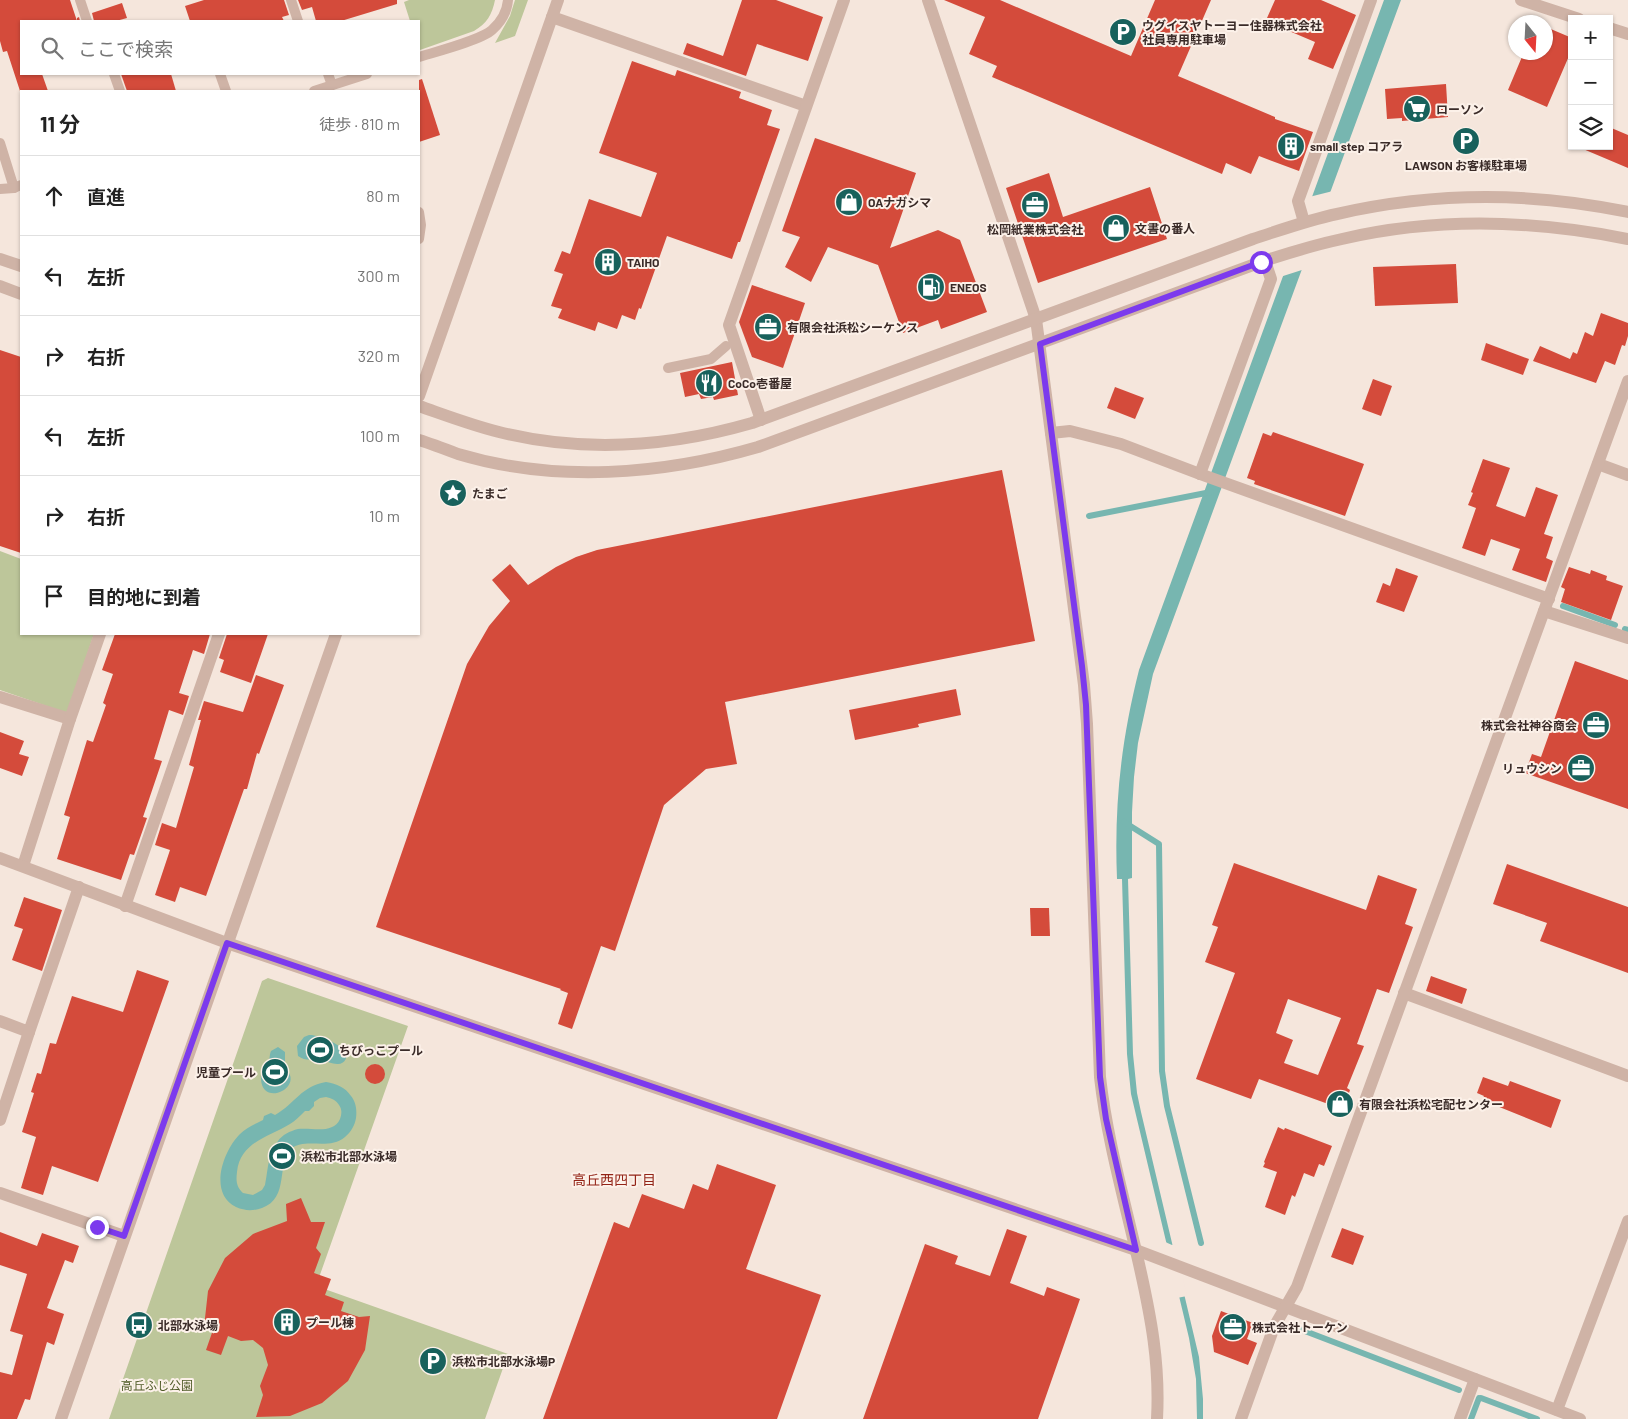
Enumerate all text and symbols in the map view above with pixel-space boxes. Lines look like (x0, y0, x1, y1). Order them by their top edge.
north arrow (1508, 15, 1553, 60)
map controls (1568, 15, 1613, 150)
button: + (1568, 15, 1613, 60)
parking icon: ウグイスヤトーヨー住器株式会社 社員専用駐車場 (1108, 17, 1138, 47)
place label: ウグイスヤトーヨー住器株式会社 社員専用駐車場 (1142, 18, 1322, 46)
search box (20, 20, 420, 75)
icon: search (38, 34, 66, 62)
text: ここで検索 (78, 37, 173, 60)
button: − (1568, 60, 1613, 105)
supermarket icon: ローソン (1402, 94, 1432, 124)
place label: ローソン (1436, 102, 1484, 116)
button: layers (1568, 105, 1613, 150)
text: 11 分 (40, 111, 80, 136)
text: 徒歩 · 810 m (319, 114, 400, 133)
parking icon: LAWSON お客様駐車場 (1451, 126, 1481, 156)
building icon: small step コアラ (1276, 131, 1306, 161)
place label: small step コアラ (1310, 139, 1403, 153)
place label: LAWSON お客様駐車場 (1405, 158, 1527, 172)
icon: ahead (40, 182, 68, 210)
text: 直進 (87, 185, 125, 208)
text: 80 m (366, 186, 400, 205)
shop icon: OAナガシマ (834, 187, 864, 217)
office icon: 松岡紙業株式会社 (1020, 190, 1050, 220)
place label: OAナガシマ (868, 195, 931, 209)
shop icon: 文書の番人 (1101, 213, 1131, 243)
place label: 文書の番人 (1135, 221, 1195, 235)
place label: 松岡紙業株式会社 (987, 222, 1083, 236)
building icon: TAIHO (593, 247, 623, 277)
route start (1250, 251, 1273, 274)
place label: TAIHO (627, 255, 659, 269)
icon: left (40, 262, 68, 290)
text: 左折 (87, 265, 125, 288)
text: 300 m (357, 266, 400, 285)
fuel station icon: ENEOS (916, 272, 946, 302)
place label: ENEOS (950, 280, 987, 294)
office icon: 有限会社浜松シーケンス (753, 312, 783, 342)
place label: 有限会社浜松シーケンス (787, 320, 918, 334)
icon: right (40, 342, 68, 370)
text: 右折 (87, 345, 125, 368)
text: 320 m (358, 346, 400, 365)
restaurant icon: CoCo壱番屋 (694, 368, 724, 398)
place label: CoCo壱番屋 (728, 376, 792, 390)
icon: left (40, 422, 68, 450)
text: 左折 (87, 425, 125, 448)
text: 100 m (360, 426, 400, 445)
place icon: たまご (438, 478, 468, 508)
place label: たまご (472, 486, 508, 500)
icon: right (40, 502, 68, 530)
text: 右折 (87, 505, 125, 528)
text: 10 m (369, 506, 400, 525)
icon: arrive (40, 582, 68, 610)
text: 目的地に到着 (87, 585, 201, 608)
office icon: 株式会社神谷商会 (1581, 710, 1611, 740)
place label: 株式会社神谷商会 (1481, 718, 1577, 732)
office icon: リュウシン (1566, 753, 1596, 783)
place label: リュウシン (1502, 761, 1562, 775)
sports icon: ちびっこプール (305, 1035, 335, 1065)
place label: ちびっこプール (339, 1043, 423, 1057)
sports icon: 児童プール (260, 1057, 290, 1087)
place label: 児童プール (196, 1065, 256, 1079)
shop icon: 有限会社浜松宅配センター (1325, 1089, 1355, 1119)
place label: 有限会社浜松宅配センター (1359, 1097, 1503, 1111)
sports icon: 浜松市北部水泳場 (267, 1141, 297, 1171)
place label: 浜松市北部水泳場 (301, 1149, 397, 1163)
district label: 高丘西四丁目 (572, 1171, 656, 1188)
route end (86, 1216, 109, 1239)
building icon: プール棟 (272, 1307, 302, 1337)
bus stop icon: 北部水泳場 (124, 1310, 154, 1340)
office icon: 株式会社トーケン (1218, 1312, 1248, 1342)
place label: プール棟 (306, 1315, 354, 1329)
place label: 北部水泳場 (158, 1318, 218, 1332)
place label: 株式会社トーケン (1252, 1320, 1348, 1334)
parking icon: 浜松市北部水泳場P (418, 1346, 448, 1376)
place label: 浜松市北部水泳場P (452, 1354, 555, 1368)
park label: 高丘ふじ公園 (121, 1378, 193, 1392)

